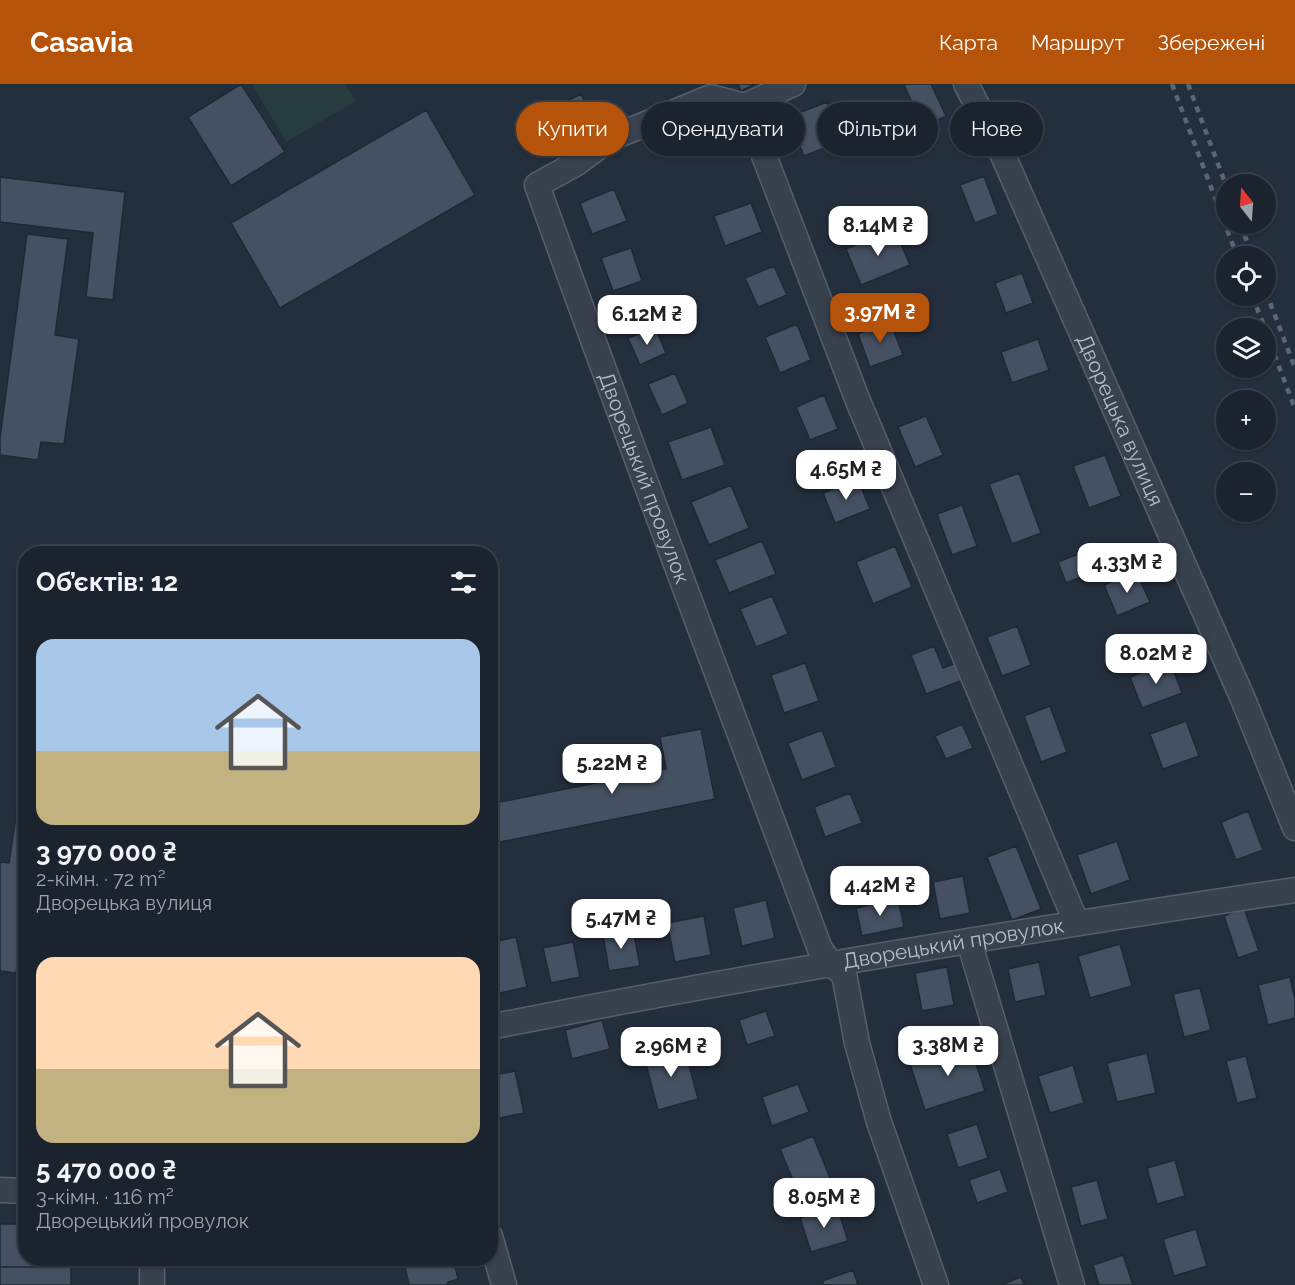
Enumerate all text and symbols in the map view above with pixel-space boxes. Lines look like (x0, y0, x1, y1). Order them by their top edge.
text: Casavia (30, 26, 133, 59)
text: Карта (939, 30, 998, 55)
text: Маршрут (1031, 30, 1124, 55)
text: Збережені (1157, 30, 1265, 55)
chip: Купити (516, 102, 629, 156)
chip: Орендувати (641, 102, 805, 156)
chip: Фільтри (817, 102, 938, 156)
chip: Нове (950, 102, 1043, 156)
north arrow (1216, 174, 1276, 234)
map controls (1216, 174, 1276, 522)
pin: 8.14M ₴ (823, 206, 933, 257)
text: 8.14M ₴ (843, 213, 913, 237)
button: locate (1216, 246, 1276, 306)
pin: 3.97M ₴ (825, 293, 935, 344)
pin: 6.12M ₴ (592, 295, 702, 346)
text: 3.97M ₴ (844, 300, 916, 324)
text: 6.12M ₴ (612, 302, 682, 326)
button: layers (1216, 318, 1276, 378)
street label: Дворецька вулиця (1072, 330, 1169, 510)
street label: Дворецький провулок (594, 369, 695, 587)
button: + (1216, 390, 1276, 450)
pin: 4.65M ₴ (791, 450, 901, 501)
text: 4.65M ₴ (810, 457, 882, 481)
button: − (1216, 462, 1276, 522)
pin: 4.33M ₴ (1072, 543, 1182, 594)
text: 4.33M ₴ (1091, 550, 1163, 574)
icon: filters (447, 566, 480, 599)
text: Об’єктів: 12 (36, 567, 178, 597)
pin: 8.02M ₴ (1101, 634, 1211, 685)
text: 8.02M ₴ (1120, 641, 1192, 665)
icon: home (204, 678, 312, 786)
pin: 5.22M ₴ (557, 744, 667, 795)
text: 5.22M ₴ (577, 751, 647, 775)
text: 3 970 000 ₴ (36, 837, 177, 867)
pin: 4.42M ₴ (825, 866, 935, 917)
text: 2-кімн. · 72 m² (36, 867, 165, 891)
text: 4.42M ₴ (844, 873, 916, 897)
text: Дворецька вулиця (36, 891, 212, 915)
pin: 5.47M ₴ (566, 899, 676, 950)
text: 5.47M ₴ (586, 906, 657, 930)
street label: Дворецький провулок (841, 913, 1066, 974)
icon: home (204, 996, 312, 1104)
pin: 3.38M ₴ (893, 1026, 1003, 1077)
pin: 2.96M ₴ (616, 1027, 726, 1078)
text: 3.38M ₴ (912, 1033, 984, 1057)
text: 2.96M ₴ (635, 1034, 707, 1058)
text: 5 470 000 ₴ (36, 1155, 176, 1185)
pin: 8.05M ₴ (769, 1178, 879, 1229)
text: 3-кімн. · 116 m² (36, 1185, 174, 1209)
text: 8.05M ₴ (788, 1185, 860, 1209)
text: Дворецький провулок (36, 1209, 249, 1233)

